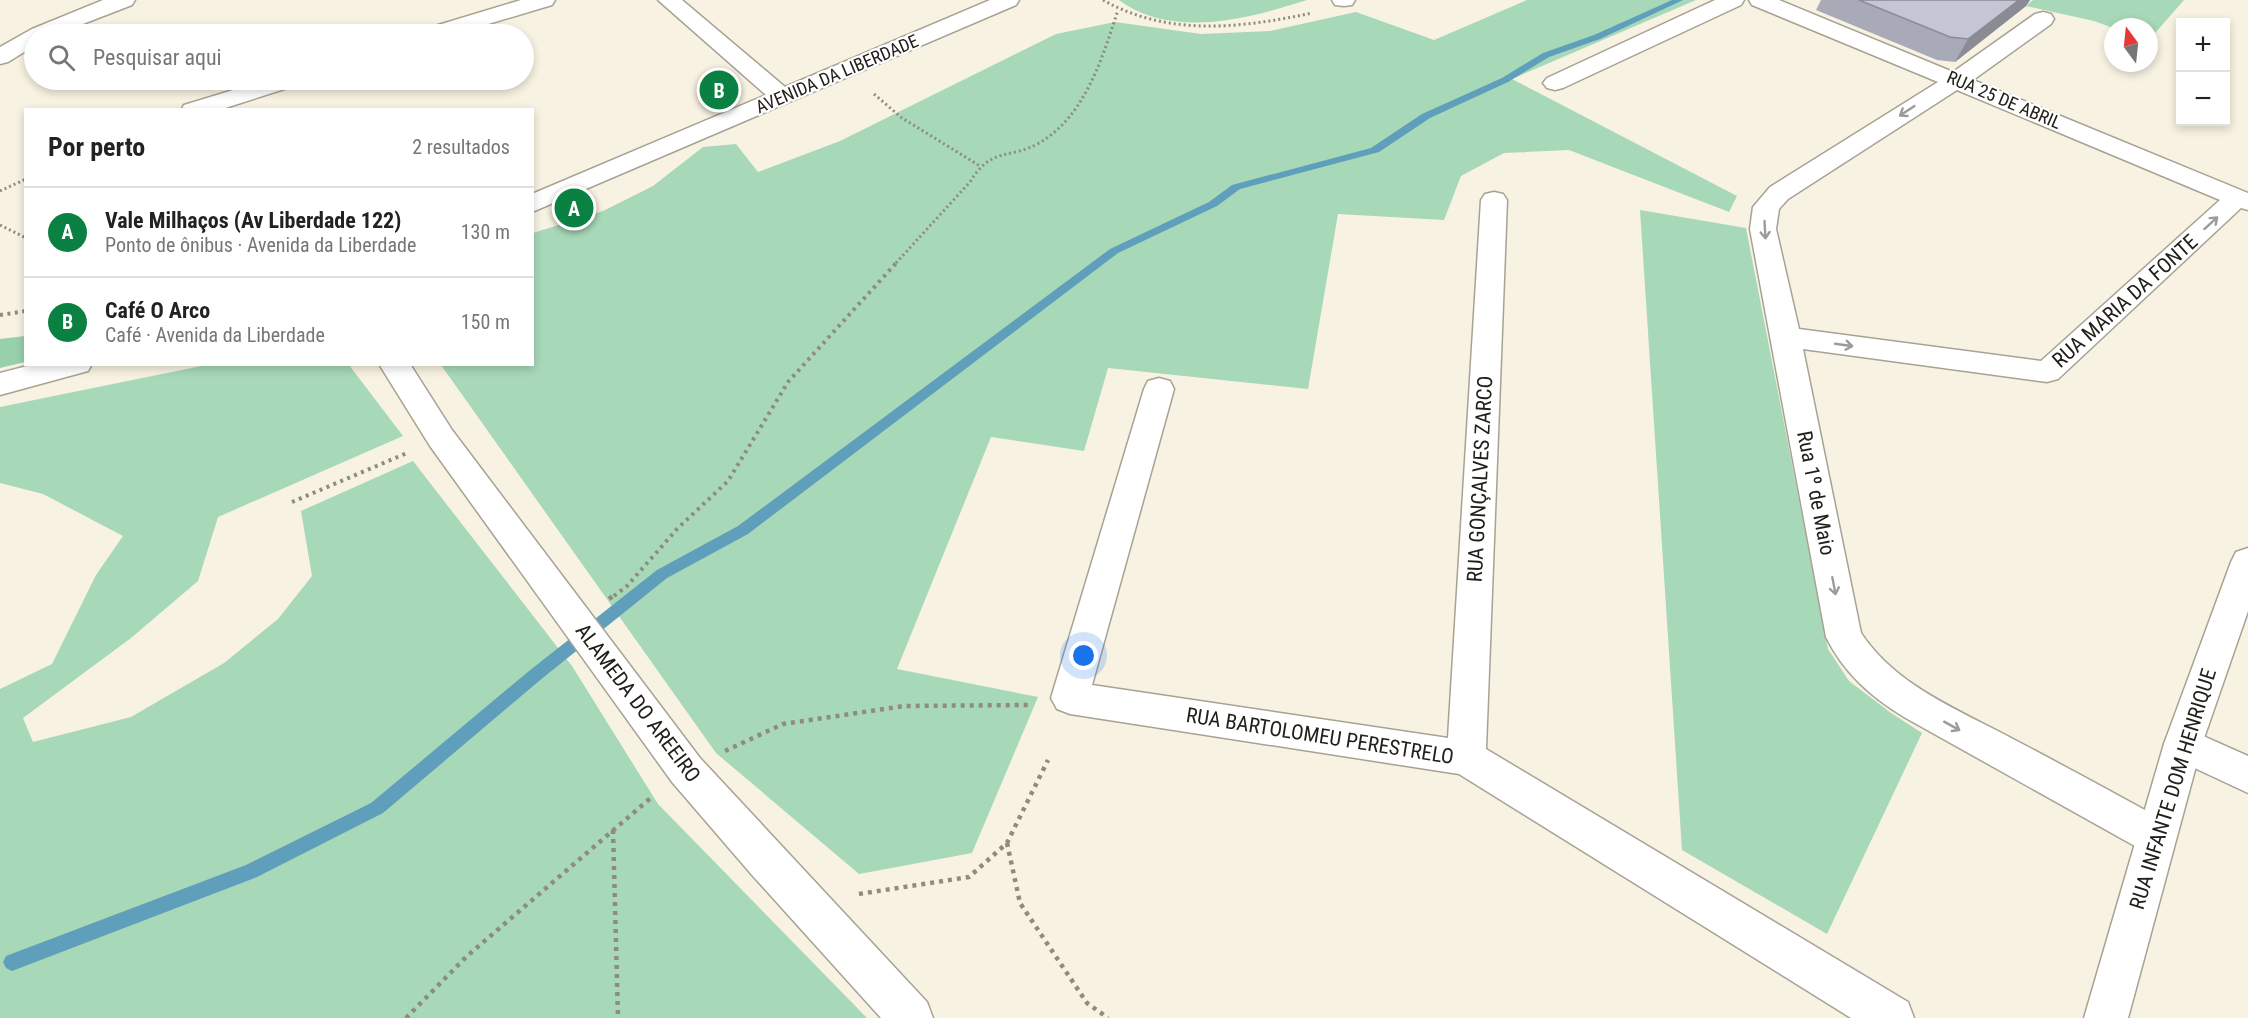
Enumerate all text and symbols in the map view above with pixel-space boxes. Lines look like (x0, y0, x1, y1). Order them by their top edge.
north arrow (2104, 18, 2158, 72)
map controls (2176, 18, 2230, 126)
button: + (2176, 18, 2230, 72)
search box (24, 24, 534, 90)
street label: AVENIDA DA LIBERDADE (752, 30, 921, 117)
icon: search (45, 41, 78, 74)
text: Pesquisar aqui (93, 45, 222, 70)
street label: RUA 25 DE ABRIL (1944, 66, 2065, 133)
pin: B (700, 68, 738, 112)
button: − (2176, 72, 2230, 126)
one-way arrow (1899, 105, 1916, 117)
text: Por perto (48, 132, 145, 162)
text: 2 resultados (412, 135, 510, 159)
pin: A (554, 186, 594, 230)
text: Vale Milhaços (Av Liberdade 122) (105, 208, 401, 233)
one-way arrow (2203, 216, 2218, 230)
text: A (62, 220, 73, 244)
text: 130 m (461, 220, 510, 244)
one-way arrow (1759, 220, 1770, 240)
street label: RUA MARIA DA FONTE (2048, 230, 2202, 372)
text: Ponto de ônibus · Avenida da Liberdade (105, 233, 416, 257)
text: Café O Arco (105, 298, 210, 323)
text: B (62, 310, 73, 334)
text: 150 m (461, 310, 510, 334)
text: Café · Avenida da Liberdade (105, 323, 325, 347)
one-way arrow (1834, 339, 1854, 350)
street label: RUA GONÇALVES ZARCO (1463, 375, 1497, 583)
street label: Rua 1º de Maio (1792, 429, 1840, 557)
one-way arrow (1829, 576, 1840, 596)
street label: ALAMEDA DO AREEIRO (571, 619, 705, 787)
your location (1069, 641, 1098, 670)
street label: RUA INFANTE DOM HENRIQUE (2125, 666, 2221, 912)
street label: RUA BARTOLOMEU PERESTRELO (1184, 703, 1456, 769)
one-way arrow (1943, 721, 1961, 732)

